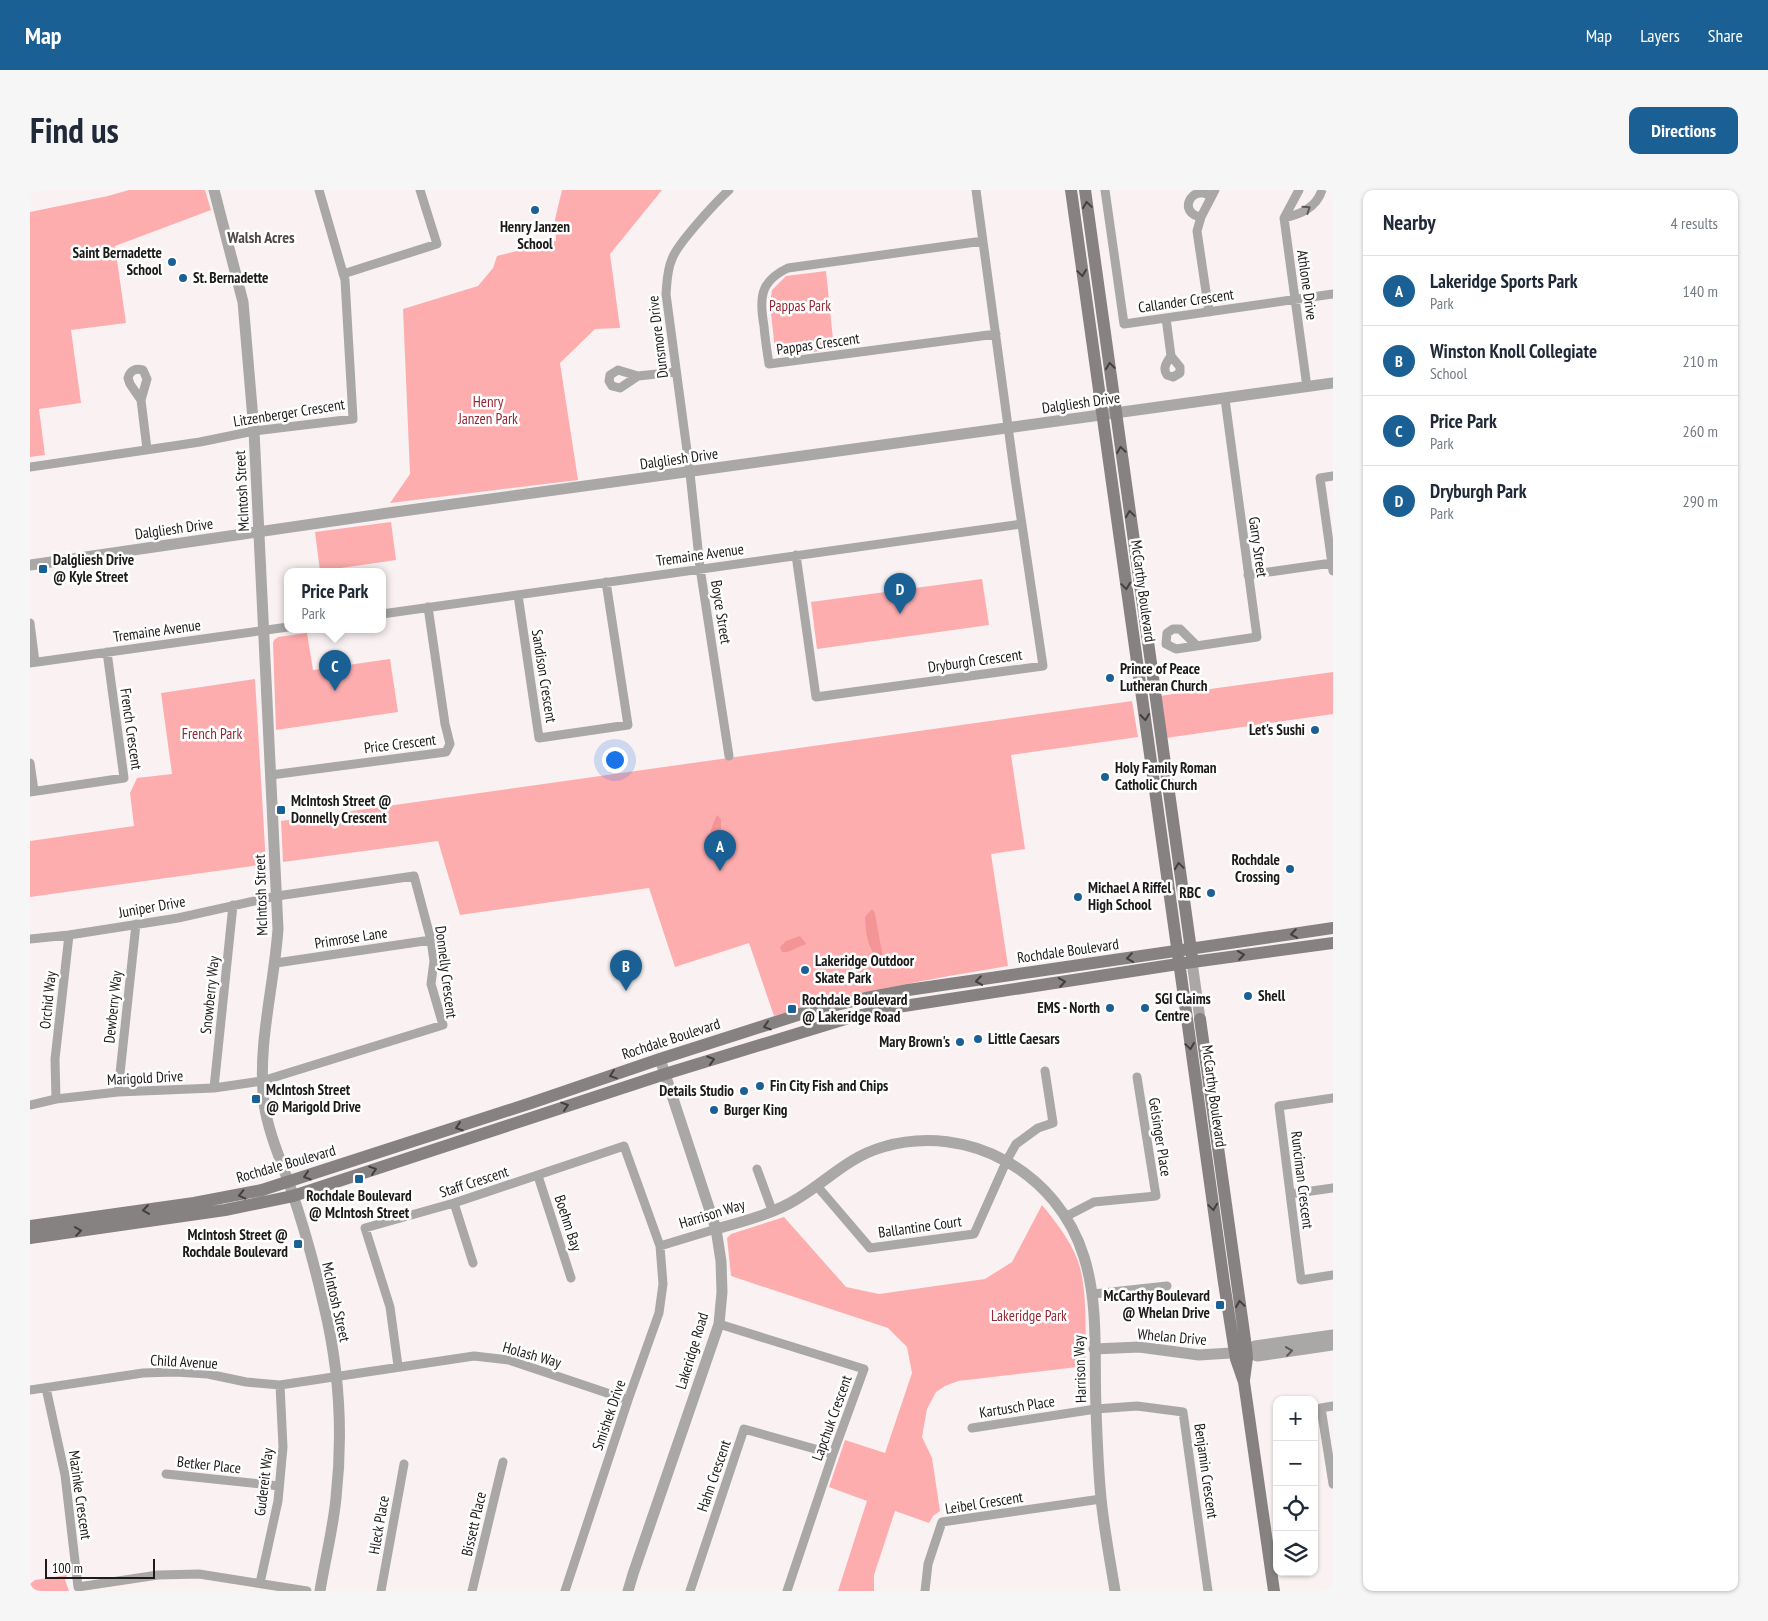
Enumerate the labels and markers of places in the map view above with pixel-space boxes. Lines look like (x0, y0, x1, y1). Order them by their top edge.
marker: Henry Janzen School (529, 204, 541, 216)
place label: Henry Janzen School (500, 217, 570, 253)
place label: Saint Bernadette School (72, 243, 162, 279)
marker: Saint Bernadette School (166, 256, 178, 268)
place label: St. Bernadette (193, 268, 269, 287)
marker: St. Bernadette (177, 272, 189, 284)
place label: Dalgliesh Drive @ Kyle Street (53, 550, 134, 586)
marker: Dalgliesh Drive @ Kyle Street (37, 563, 49, 575)
pin: D (884, 573, 916, 614)
pin: C (319, 650, 351, 691)
place label: Prince of Peace Lutheran Church (1120, 659, 1208, 695)
marker: Prince of Peace Lutheran Church (1104, 672, 1116, 684)
place label: Let's Sushi (1249, 720, 1305, 739)
marker: Let's Sushi (1309, 724, 1321, 736)
place label: Holy Family Roman Catholic Church (1115, 758, 1217, 794)
marker: Holy Family Roman Catholic Church (1099, 771, 1111, 783)
place label: McIntosh Street @ Donnelly Crescent (291, 791, 391, 827)
marker: McIntosh Street @ Donnelly Crescent (275, 804, 287, 816)
pin: A (704, 830, 736, 871)
place label: Rochdale Crossing (1231, 850, 1280, 886)
marker: Rochdale Crossing (1284, 863, 1296, 875)
place label: Michael A Riffel High School (1088, 878, 1172, 914)
place label: RBC (1179, 883, 1201, 902)
marker: RBC (1205, 887, 1217, 899)
marker: Michael A Riffel High School (1072, 891, 1084, 903)
pin: B (610, 950, 642, 991)
place label: Lakeridge Outdoor Skate Park (815, 951, 915, 987)
marker: Lakeridge Outdoor Skate Park (799, 964, 811, 976)
place label: Shell (1258, 986, 1285, 1005)
place label: SGI Claims Centre (1155, 989, 1211, 1025)
place label: Rochdale Boulevard @ Lakeridge Road (802, 990, 908, 1026)
marker: Shell (1242, 990, 1254, 1002)
place label: EMS - North (1037, 998, 1100, 1017)
marker: EMS - North (1104, 1002, 1116, 1014)
marker: SGI Claims Centre (1139, 1002, 1151, 1014)
marker: Rochdale Boulevard @ Lakeridge Road (786, 1003, 798, 1015)
place label: Little Caesars (988, 1029, 1060, 1048)
place label: Mary Brown's (879, 1032, 950, 1051)
marker: Little Caesars (972, 1033, 984, 1045)
marker: Mary Brown's (954, 1036, 966, 1048)
place label: Fin City Fish and Chips (770, 1076, 888, 1095)
place label: McIntosh Street @ Marigold Drive (266, 1080, 361, 1116)
marker: Fin City Fish and Chips (754, 1080, 766, 1092)
place label: Details Studio (659, 1081, 734, 1100)
marker: Details Studio (738, 1085, 750, 1097)
marker: McIntosh Street @ Marigold Drive (250, 1093, 262, 1105)
place label: Burger King (724, 1100, 788, 1119)
marker: Burger King (708, 1104, 720, 1116)
marker: Rochdale Boulevard @ McIntosh Street (353, 1173, 365, 1185)
place label: Rochdale Boulevard @ McIntosh Street (306, 1186, 412, 1222)
place label: McIntosh Street @ Rochdale Boulevard (183, 1225, 288, 1261)
marker: McIntosh Street @ Rochdale Boulevard (292, 1238, 304, 1250)
place label: McCarthy Boulevard @ Whelan Drive (1103, 1286, 1210, 1322)
marker: McCarthy Boulevard @ Whelan Drive (1214, 1299, 1226, 1311)

